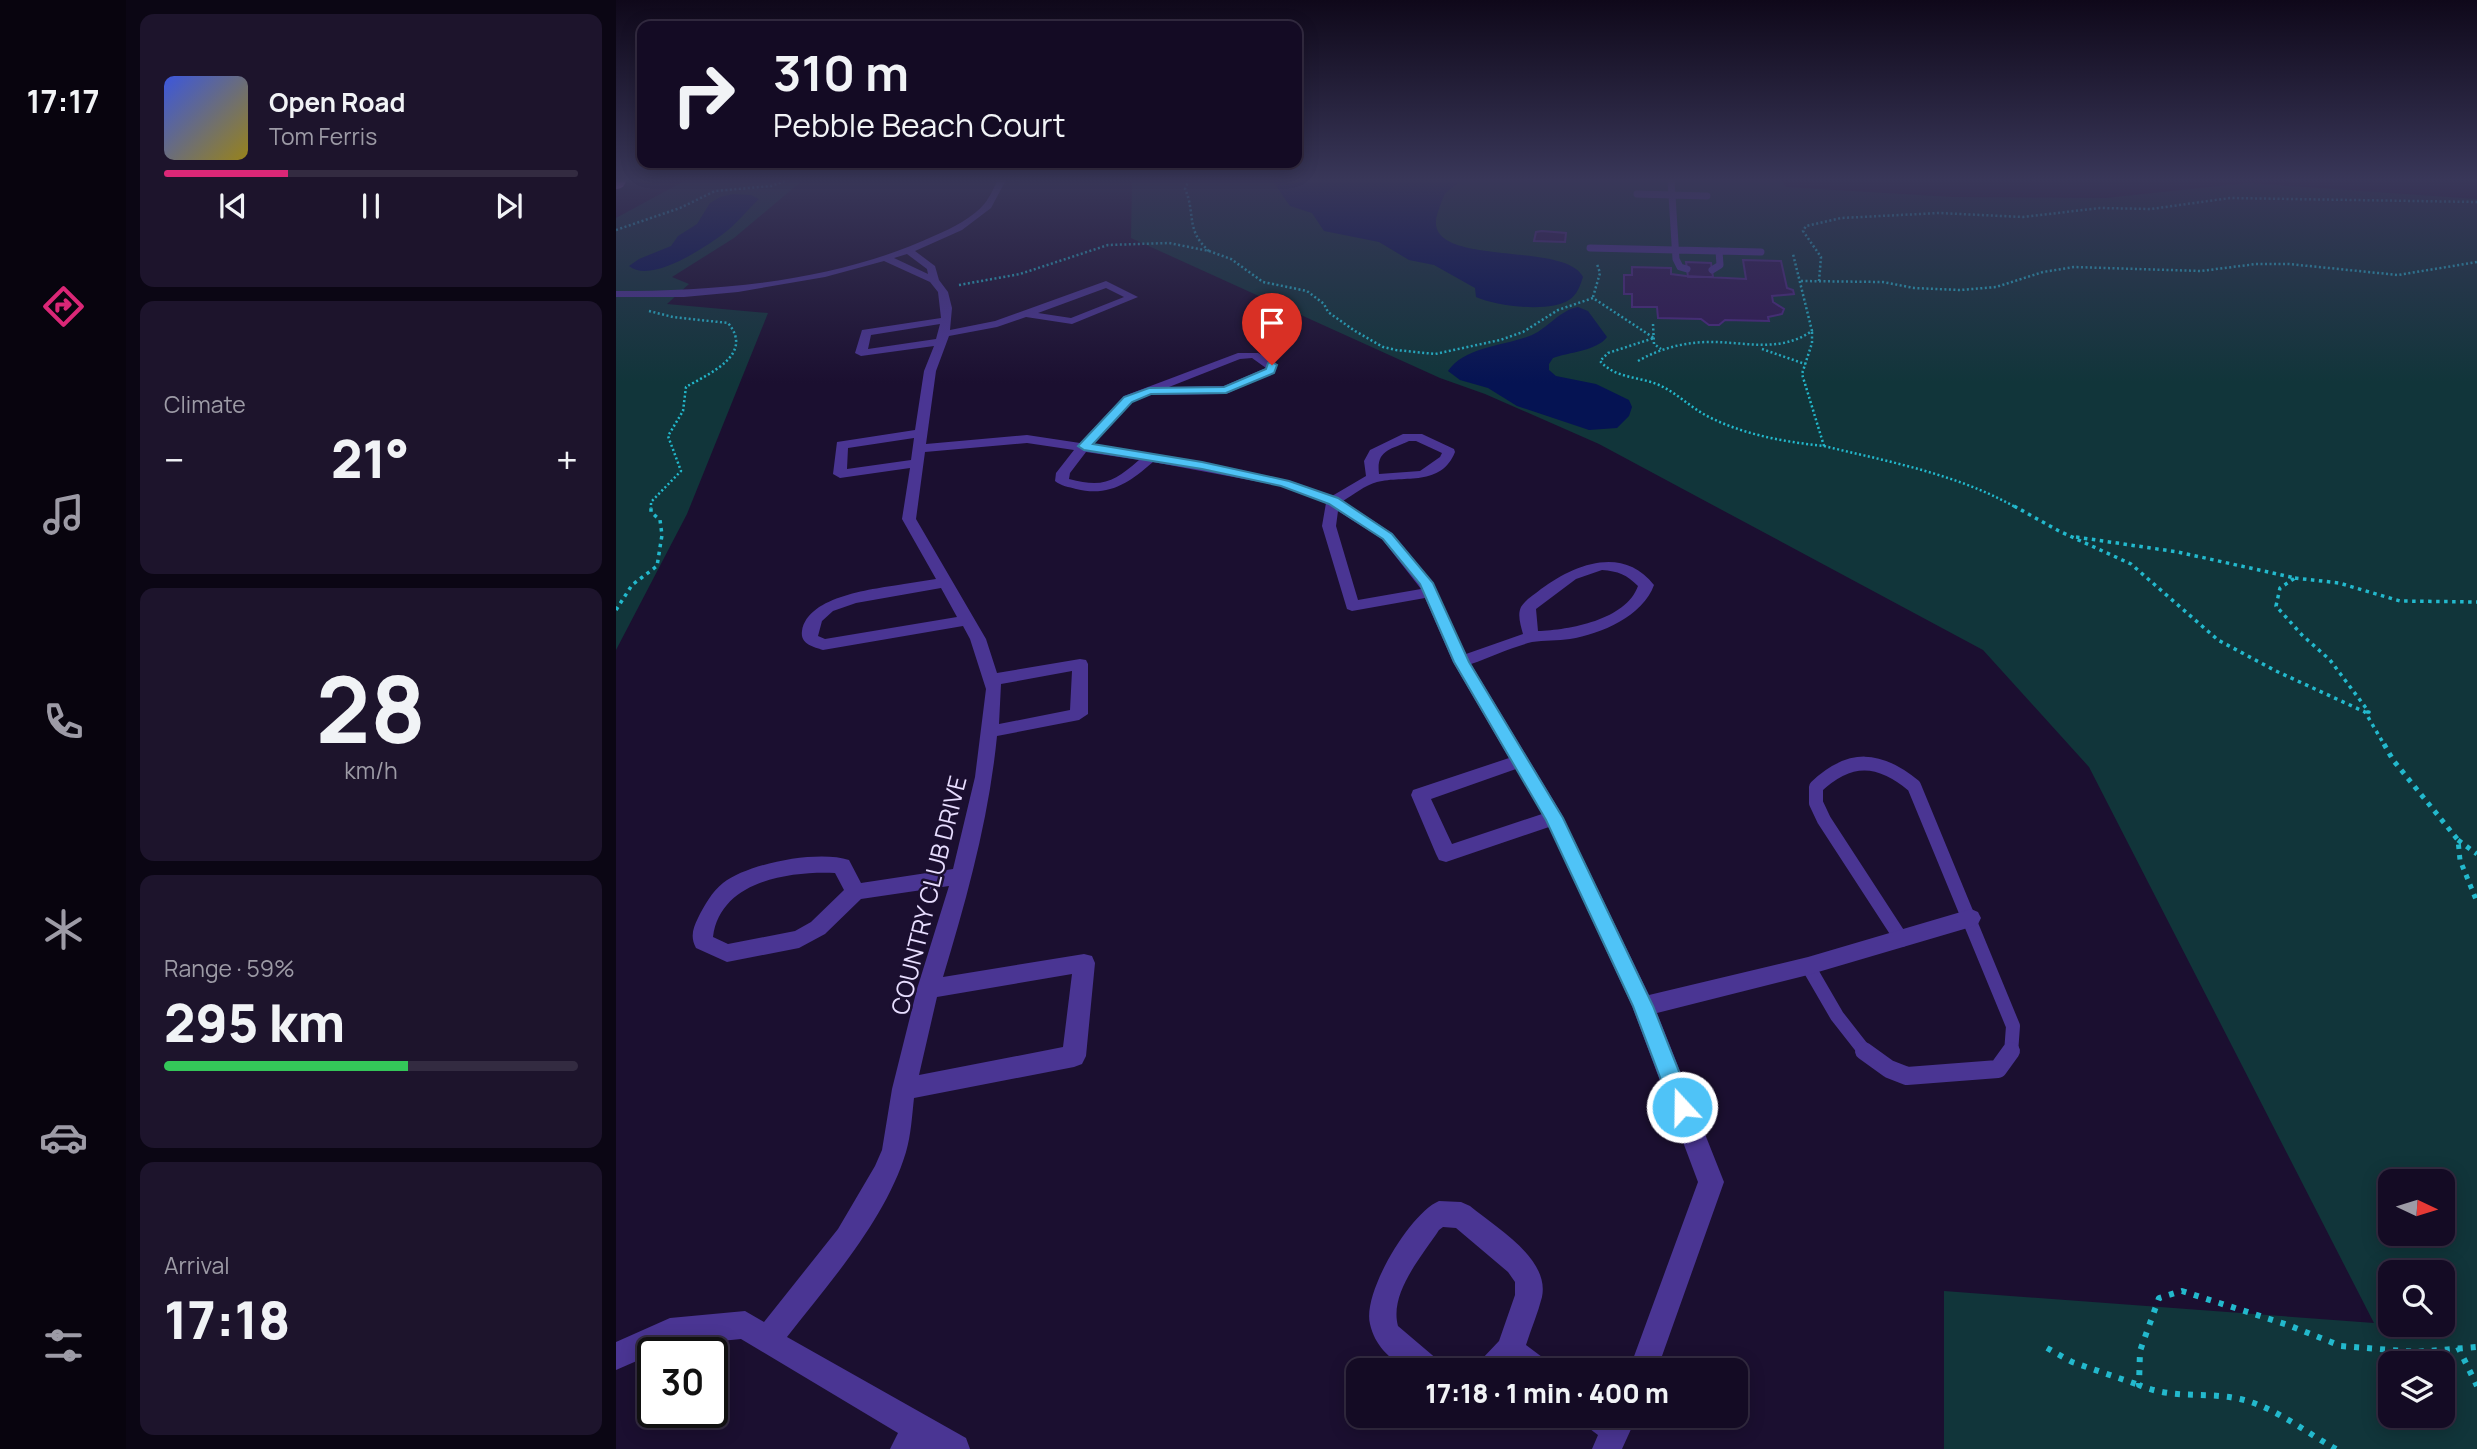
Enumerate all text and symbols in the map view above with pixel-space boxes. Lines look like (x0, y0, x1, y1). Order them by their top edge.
text: 310 m (773, 39, 909, 106)
icon: right (658, 49, 749, 140)
text: 17:17 (26, 79, 100, 123)
text: Open Road (269, 84, 405, 120)
text: Pebble Beach Court (773, 103, 1065, 147)
text: Tom Ferris (269, 120, 377, 152)
icon: previous (214, 187, 252, 225)
icon: pause (352, 187, 390, 225)
icon: next (490, 187, 528, 225)
icon: directions (39, 282, 88, 331)
pin (1242, 293, 1302, 365)
icon: arrive (1253, 304, 1291, 342)
text: Climate (164, 388, 246, 420)
text: 21° (331, 423, 410, 494)
text: − (164, 433, 185, 485)
text: + (556, 433, 578, 485)
icon: music (39, 490, 88, 539)
text: 28 (316, 646, 426, 770)
icon: phone (39, 697, 88, 746)
text: km/h (344, 754, 398, 786)
street label: COUNTRY CLUB DRIVE (882, 772, 974, 1018)
icon: climate (39, 905, 88, 954)
text: Range · 59% (164, 952, 295, 984)
text: 295 km (164, 987, 345, 1058)
position arrow (1645, 1070, 1719, 1144)
icon: car (39, 1113, 88, 1162)
north arrow (2378, 1169, 2455, 1246)
map controls (2378, 1169, 2455, 1428)
text: Arrival (164, 1249, 230, 1281)
button: search (2378, 1260, 2455, 1337)
text: 17:18 (164, 1284, 290, 1355)
icon: filters (39, 1321, 88, 1370)
speed limit sign: 30 (637, 1337, 728, 1428)
button: layers (2378, 1351, 2455, 1428)
text: 17:18 · 1 min · 400 m (1425, 1375, 1669, 1411)

